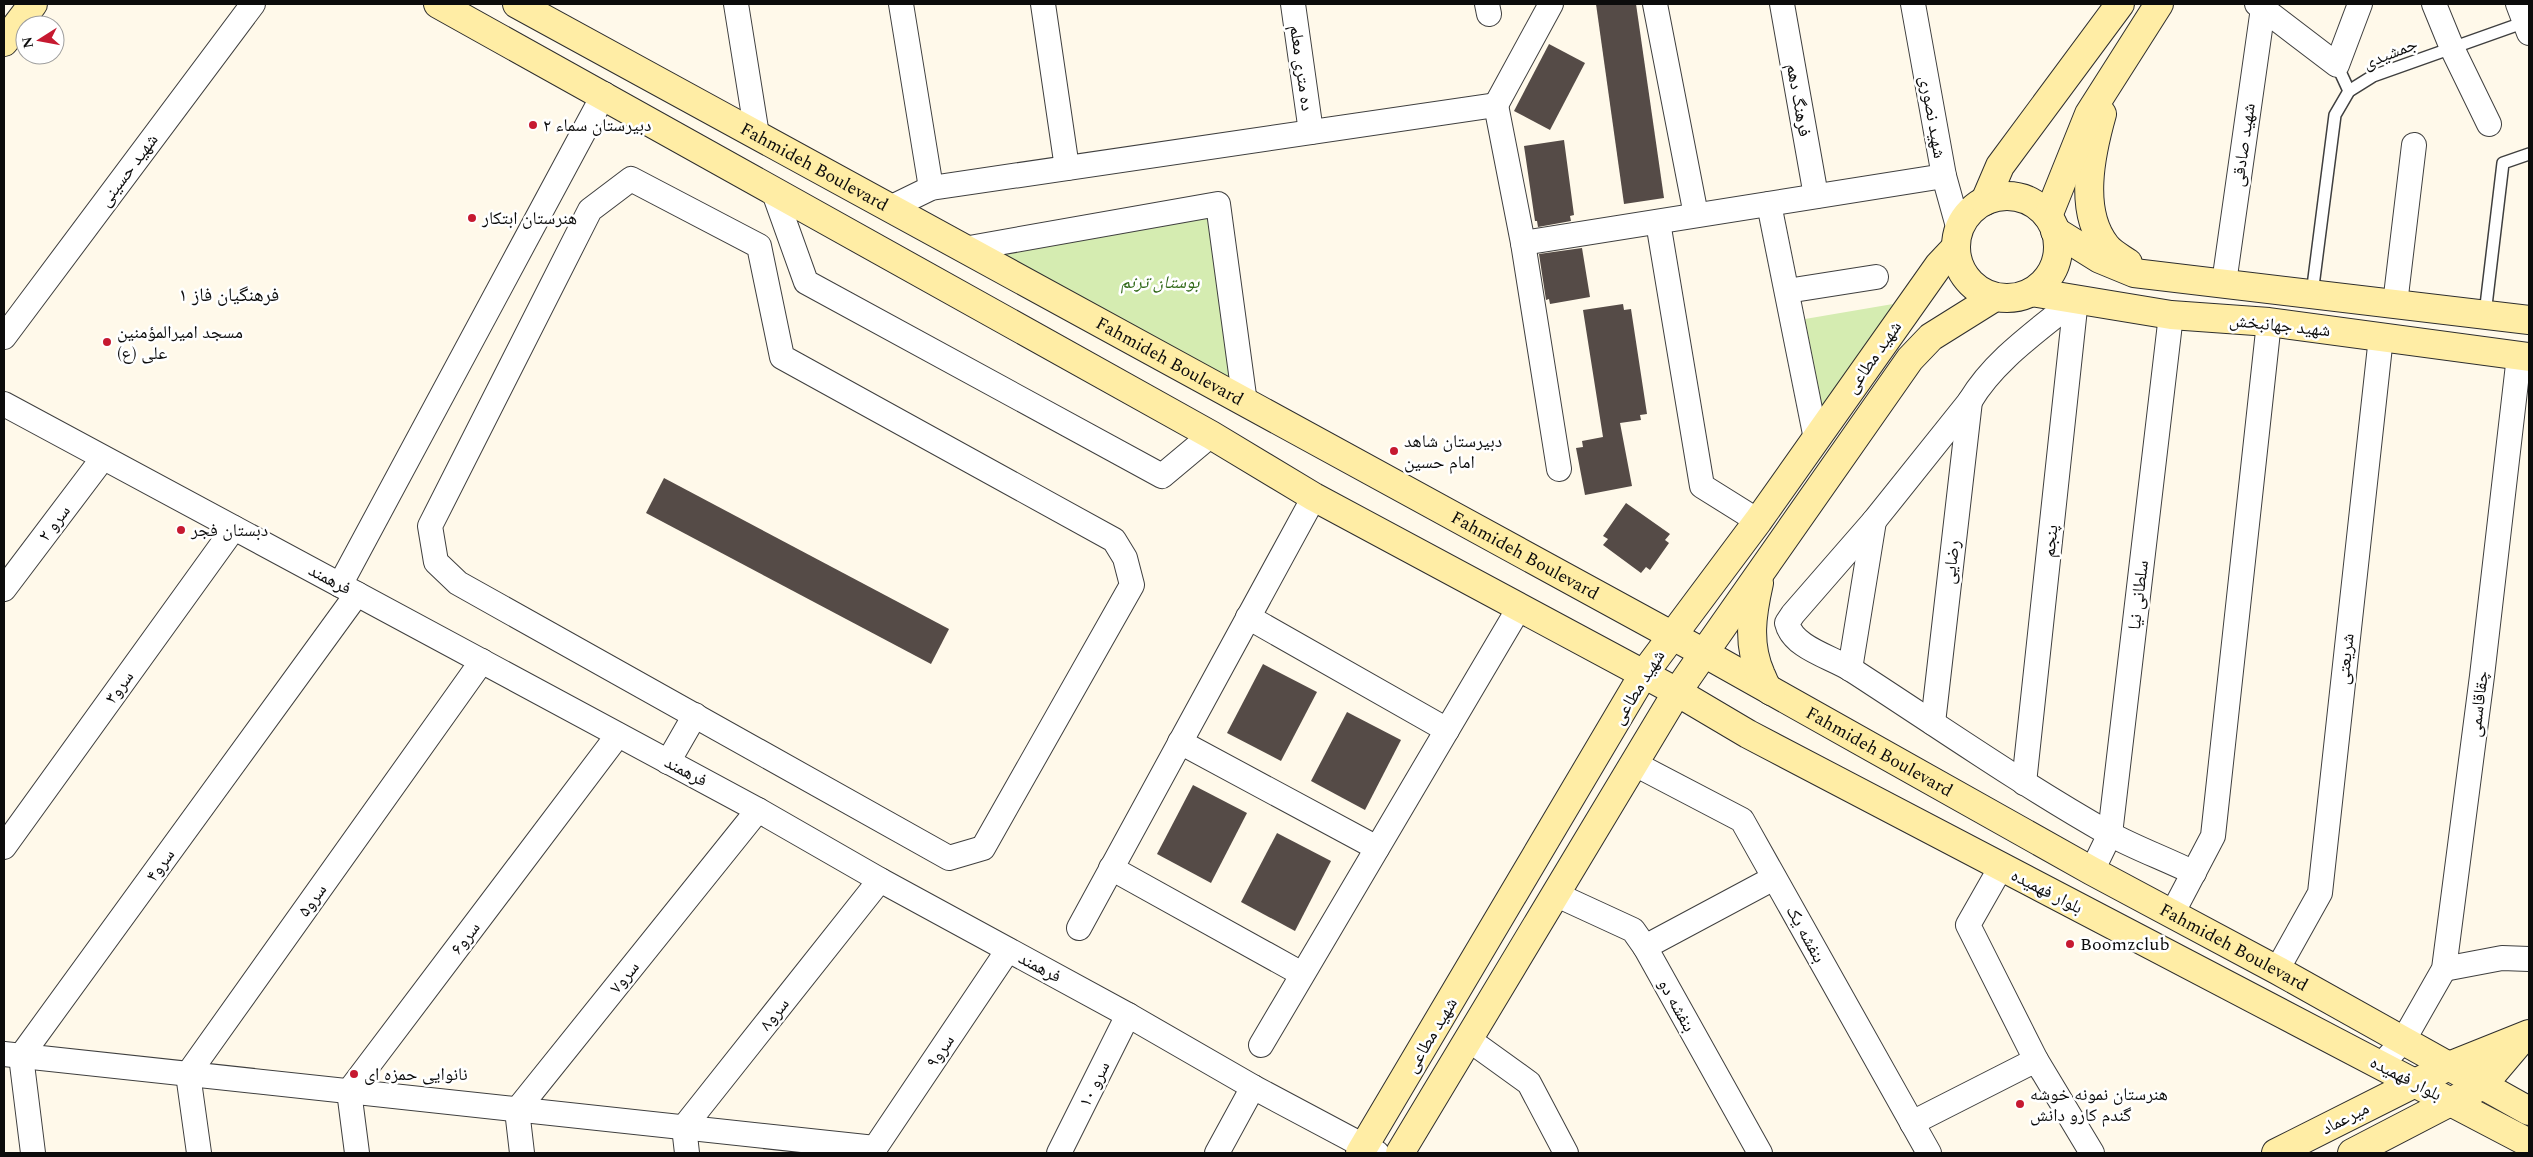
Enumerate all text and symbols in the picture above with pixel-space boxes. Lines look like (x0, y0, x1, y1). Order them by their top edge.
north arrow (15, 15, 65, 65)
street label: ده متری معلم (1282, 23, 1321, 113)
street label: جمشیدی (2359, 30, 2422, 77)
text: N (16, 35, 39, 50)
street label: فرهنگ دهم (1779, 61, 1818, 139)
street label: شهید نصوری (1912, 74, 1953, 161)
street label: شهید صادقی (2224, 101, 2263, 189)
place label: دبیرستان سماء ٢ (543, 112, 651, 139)
street label: Fahmideh Boulevard (735, 116, 893, 219)
marker: دبیرستان سماء ٢ (527, 119, 539, 131)
street label: شهید حسینی (92, 128, 165, 213)
place label: هنرستان ابتکار (481, 205, 577, 232)
marker: هنرستان ابتکار (466, 212, 478, 224)
park label: بوستان ترنم (1121, 269, 1201, 296)
district label: فرهنگیان فاز ۱ (179, 281, 279, 310)
street label: شهید جهانبخش (2228, 307, 2332, 344)
street label: Fahmideh Boulevard (1091, 310, 1249, 413)
street label: شهید مطاعی (1838, 315, 1908, 399)
place label: مسجد امیرالمؤمنین علی (ع) (117, 319, 243, 367)
marker: مسجد امیرالمؤمنین علی (ع) (101, 336, 113, 348)
place label: دبیرستان شاهد امام حسین (1404, 428, 1502, 476)
marker: دبیرستان شاهد امام حسین (1388, 445, 1400, 457)
street label: سرو ۲ (32, 499, 77, 547)
street label: Fahmideh Boulevard (1446, 504, 1604, 607)
place label: دبستان فجر (190, 517, 268, 544)
street label: پنجم (2035, 523, 2066, 559)
marker: دبستان فجر (175, 524, 187, 536)
street label: رضایی (1935, 538, 1968, 586)
street label: فرهمند (303, 557, 356, 602)
street label: سلطانی نیا (2121, 559, 2156, 631)
street label: شریعتی (2329, 632, 2362, 686)
street label: شهید مطاعی (1605, 645, 1672, 730)
street label: سرو۳ (98, 665, 141, 710)
street label: چقاقاسمی (2461, 669, 2496, 739)
street label: Fahmideh Boulevard (1800, 700, 1958, 804)
street label: فرهمند (659, 749, 712, 794)
street label: سرو۴ (139, 843, 182, 888)
street label: بلوار فهمیده (2006, 862, 2088, 921)
street label: سرو۵ (291, 878, 334, 923)
street label: Fahmideh Boulevard (2155, 897, 2313, 999)
street label: بنفشه یک (1779, 901, 1832, 968)
street label: سرو۶ (444, 916, 487, 961)
place label: Boomzclub (2080, 931, 2170, 958)
marker: Boomzclub (2064, 938, 2076, 950)
street label: فرهمند (1013, 945, 1066, 990)
street label: سرو۷ (603, 955, 646, 1000)
street label: بنفشه دو (1651, 973, 1702, 1037)
street label: سرو۸ (753, 992, 796, 1037)
street label: شهید مطاعی (1398, 992, 1465, 1078)
street label: سرو۹ (919, 1029, 962, 1074)
street label: بلوار فهمیده (2365, 1049, 2447, 1108)
street label: سرو ۱۰ (1072, 1057, 1117, 1112)
place label: نانوایی حمزه ای (364, 1061, 468, 1088)
marker: نانوایی حمزه ای (348, 1068, 360, 1080)
place label: هنرستان نمونه خوشه گندم کارو دانش (2030, 1081, 2168, 1129)
street label: میرعماد (2317, 1095, 2374, 1142)
marker: هنرستان نمونه خوشه گندم کارو دانش (2014, 1098, 2026, 1110)

